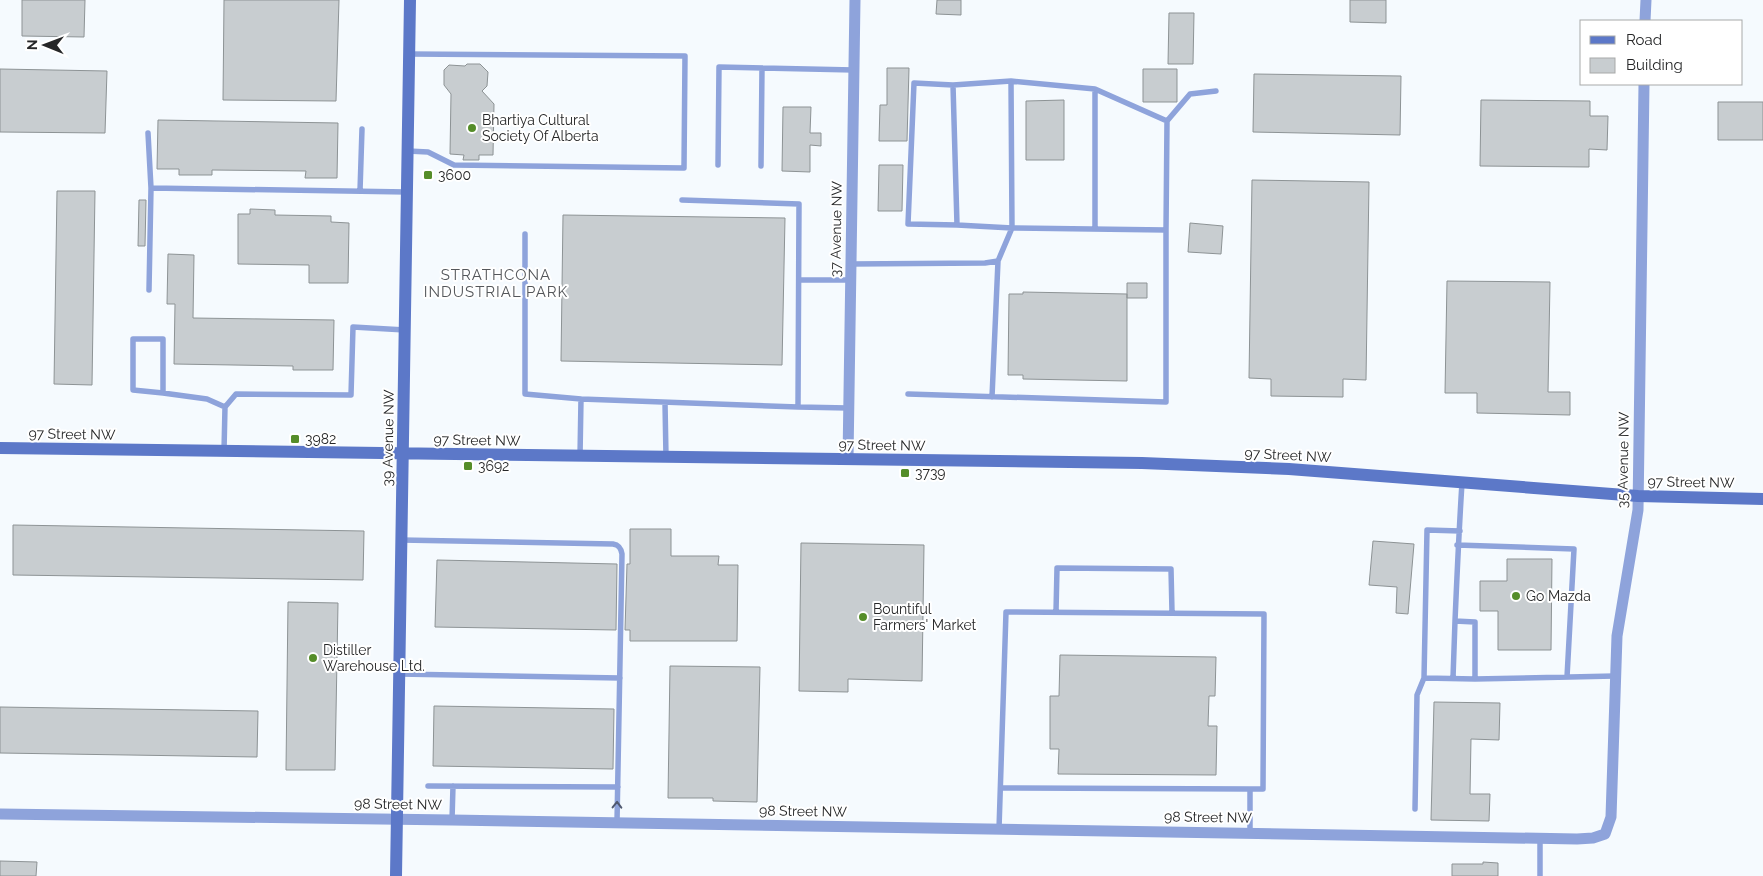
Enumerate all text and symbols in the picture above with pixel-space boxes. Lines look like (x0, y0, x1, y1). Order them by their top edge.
north arrow (20, 20, 70, 70)
legend (1580, 20, 1743, 85)
text: Road (1626, 31, 1662, 49)
text: N (24, 39, 40, 50)
text: Building (1626, 56, 1683, 74)
place label: Bhartiya Cultural Society Of Alberta (482, 112, 599, 144)
marker: Bhartiya Cultural Society Of Alberta (466, 122, 478, 134)
place label: 3600 (438, 167, 471, 183)
marker: 3600 (422, 169, 434, 181)
street label: 37 Avenue NW (827, 180, 845, 277)
district label: STRATHCONA INDUSTRIAL PARK (424, 266, 568, 301)
street label: 39 Avenue NW (379, 389, 397, 487)
street label: 35 Avenue NW (1614, 411, 1632, 508)
street label: 97 Street NW (28, 425, 116, 443)
place label: 3982 (305, 431, 336, 447)
street label: 97 Street NW (433, 431, 521, 449)
marker: 3982 (289, 433, 301, 445)
street label: 97 Street NW (838, 436, 926, 454)
street label: 97 Street NW (1244, 445, 1332, 465)
place label: 3692 (478, 458, 509, 474)
marker: 3692 (462, 460, 474, 472)
place label: 3739 (915, 465, 946, 481)
marker: 3739 (899, 467, 911, 479)
street label: 97 Street NW (1647, 473, 1735, 491)
place label: Go Mazda (1526, 588, 1591, 604)
marker: Go Mazda (1510, 590, 1522, 602)
place label: Bountiful Farmers' Market (873, 601, 977, 633)
marker: Bountiful Farmers' Market (857, 611, 869, 623)
place label: Distiller Warehouse Ltd. (323, 642, 425, 674)
marker: Distiller Warehouse Ltd. (307, 652, 319, 664)
street label: 98 Street NW (354, 795, 442, 813)
one-way arrow (612, 800, 622, 808)
street label: 98 Street NW (759, 802, 847, 820)
street label: 98 Street NW (1164, 808, 1252, 826)

